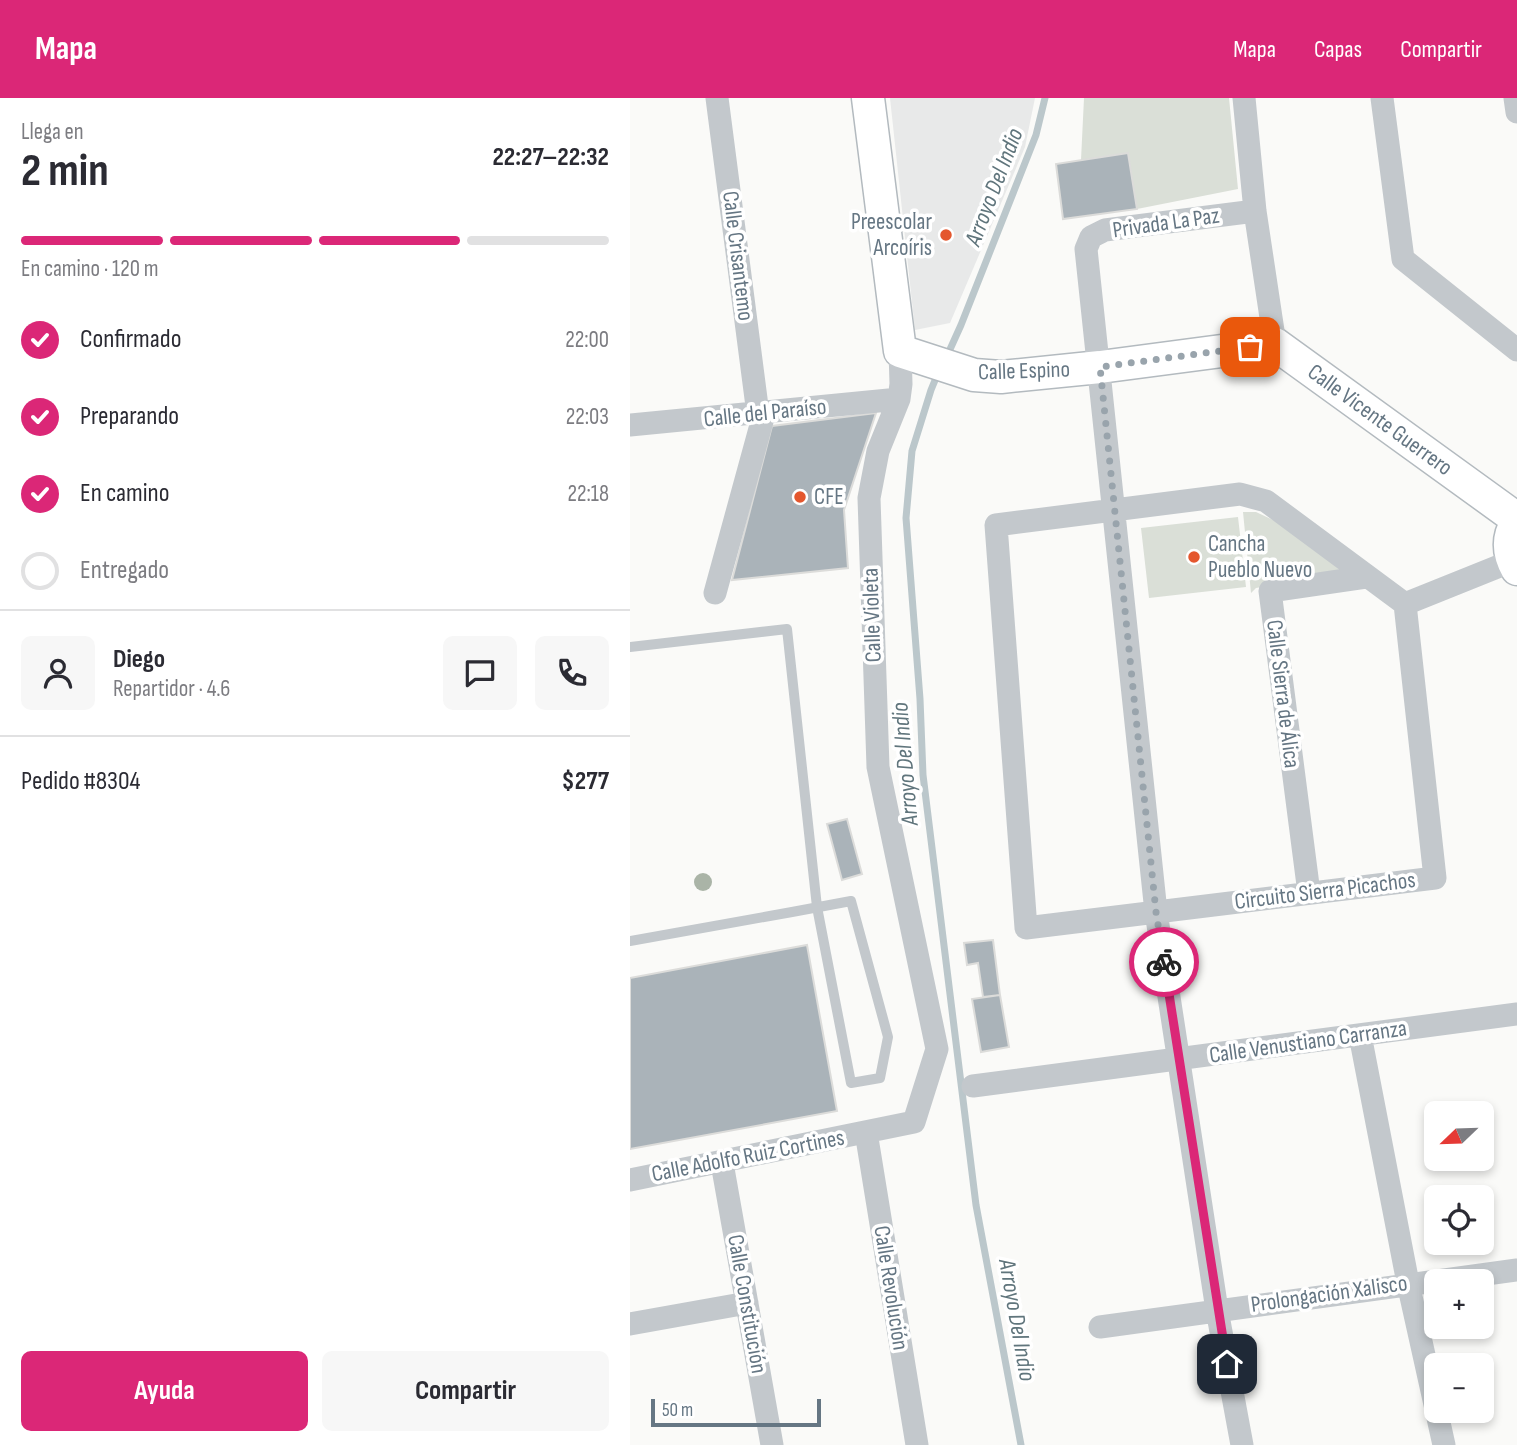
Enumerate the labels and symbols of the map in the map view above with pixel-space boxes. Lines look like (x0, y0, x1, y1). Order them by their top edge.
water label: Arroyo Del Indio (958, 124, 1030, 251)
street label: Calle Crisantemo (716, 190, 760, 322)
street label: Privada La Paz (1111, 202, 1221, 244)
place label: Preescolar Arcoíris (851, 208, 932, 262)
marker: Preescolar Arcoíris (938, 227, 954, 243)
pin (1220, 317, 1280, 377)
street label: Calle Espino (978, 355, 1070, 387)
street label: Calle Vicente Guerrero (1302, 358, 1458, 482)
street label: Calle del Paraíso (702, 393, 828, 433)
place label: CFE (814, 483, 844, 511)
marker: CFE (792, 489, 808, 505)
place label: Cancha Pueblo Nuevo (1208, 530, 1312, 584)
marker: Cancha Pueblo Nuevo (1186, 549, 1202, 565)
street label: Calle Violeta (856, 567, 888, 663)
street label: Calle Sierra de Álica (1260, 618, 1306, 770)
water label: Arroyo Del Indio (885, 701, 925, 828)
street label: Circuito Sierra Picachos (1233, 866, 1417, 916)
courier (1129, 927, 1199, 997)
street label: Calle Venustiano Carranza (1207, 1014, 1409, 1070)
north arrow (1424, 1101, 1494, 1171)
street label: Calle Adolfo Ruiz Cortines (649, 1124, 847, 1188)
street label: Calle Revolución (867, 1224, 915, 1352)
street label: Calle Constitución (721, 1232, 773, 1376)
water label: Arroyo Del Indio (992, 1256, 1042, 1384)
street label: Prolongación Xalisco (1249, 1269, 1409, 1319)
pin (1197, 1334, 1257, 1394)
scale bar (651, 1396, 821, 1428)

